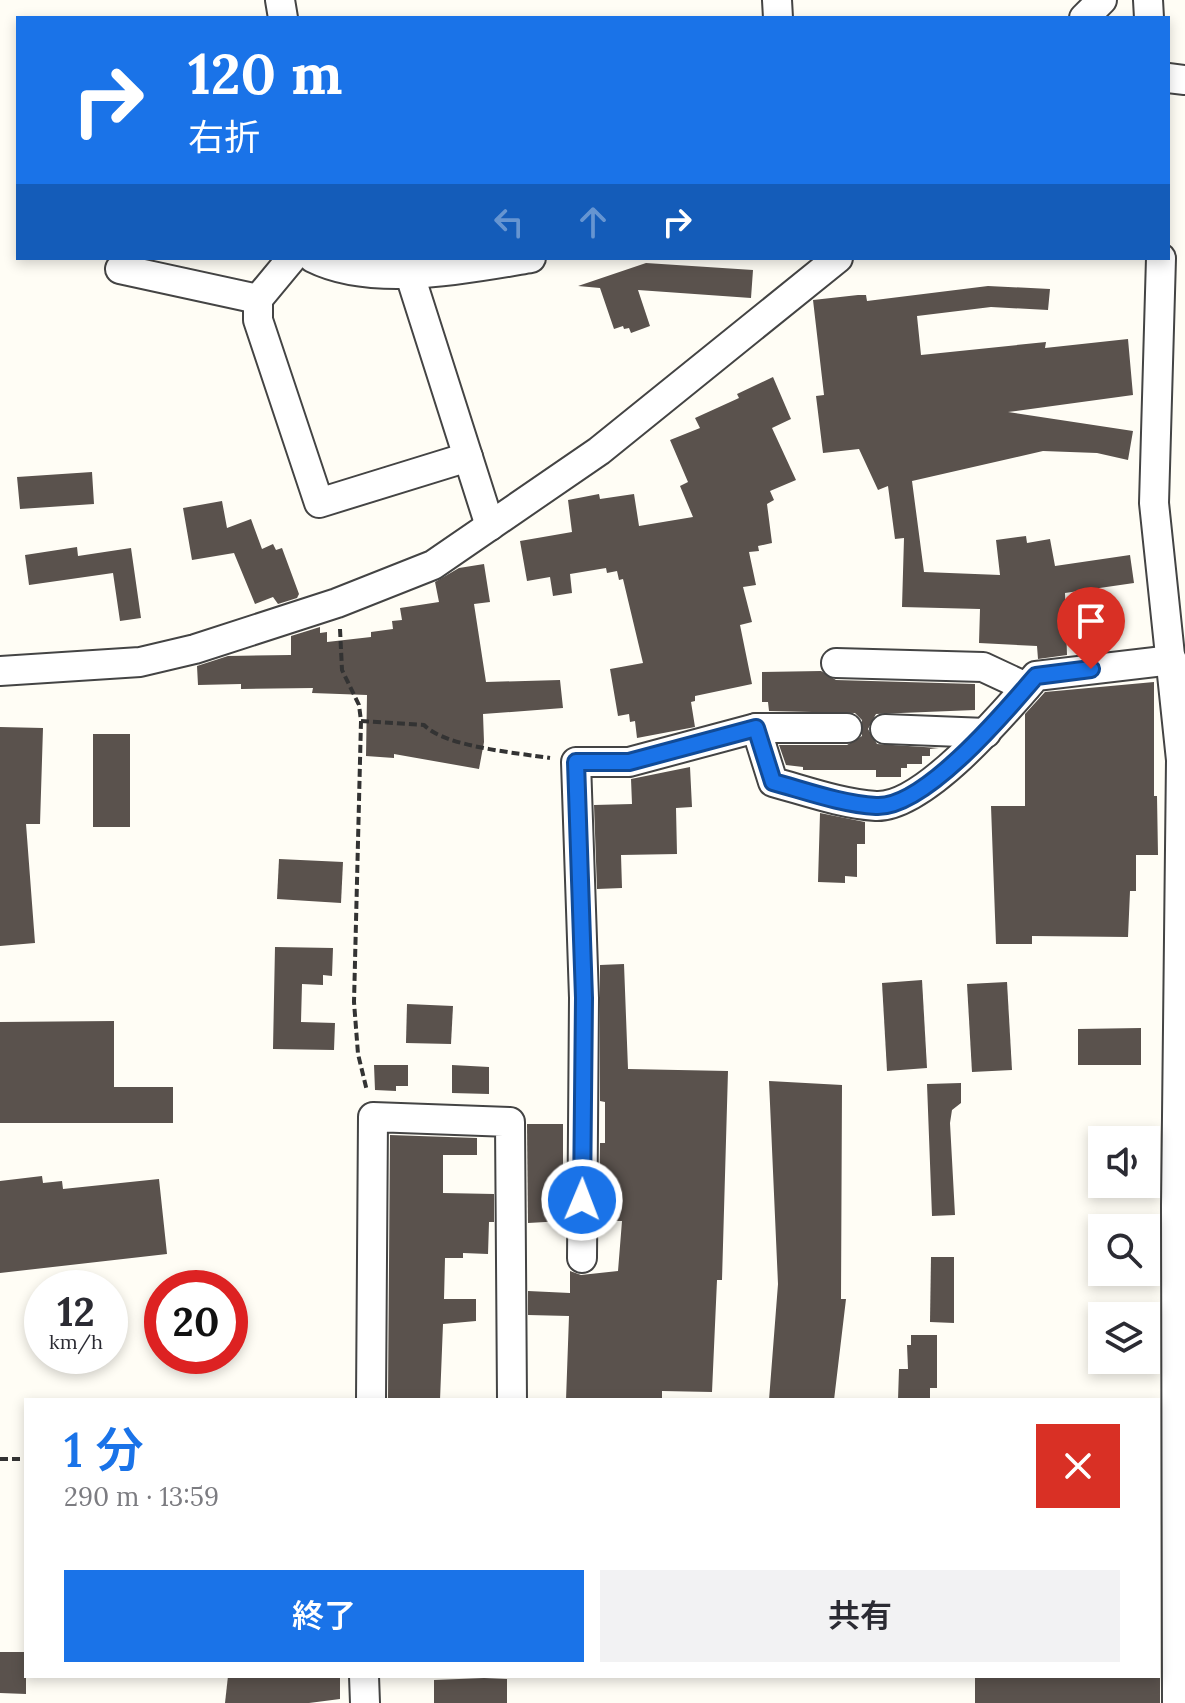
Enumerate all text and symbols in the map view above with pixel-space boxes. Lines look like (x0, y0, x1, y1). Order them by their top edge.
text: 120 m (188, 38, 342, 109)
icon: right (56, 48, 160, 152)
text: 右折 (188, 114, 260, 160)
icon: left (487, 200, 531, 244)
icon: ahead (571, 200, 615, 244)
icon: right (655, 200, 699, 244)
pin (1057, 587, 1125, 669)
icon: arrive (1069, 599, 1113, 643)
map controls (1088, 1126, 1160, 1374)
button: sound (1088, 1126, 1160, 1198)
position arrow (540, 1158, 624, 1242)
button: search (1088, 1214, 1160, 1286)
speed limit sign: 20 (144, 1270, 248, 1374)
text: 12 (57, 1286, 95, 1337)
button: layers (1088, 1302, 1160, 1374)
text: km/h (49, 1329, 103, 1354)
text: 1 分 (64, 1419, 143, 1480)
button: close (1036, 1424, 1120, 1508)
text: 290 m · 13:59 (64, 1480, 219, 1513)
button: 終了 (64, 1570, 584, 1662)
button: 共有 (600, 1570, 1120, 1662)

